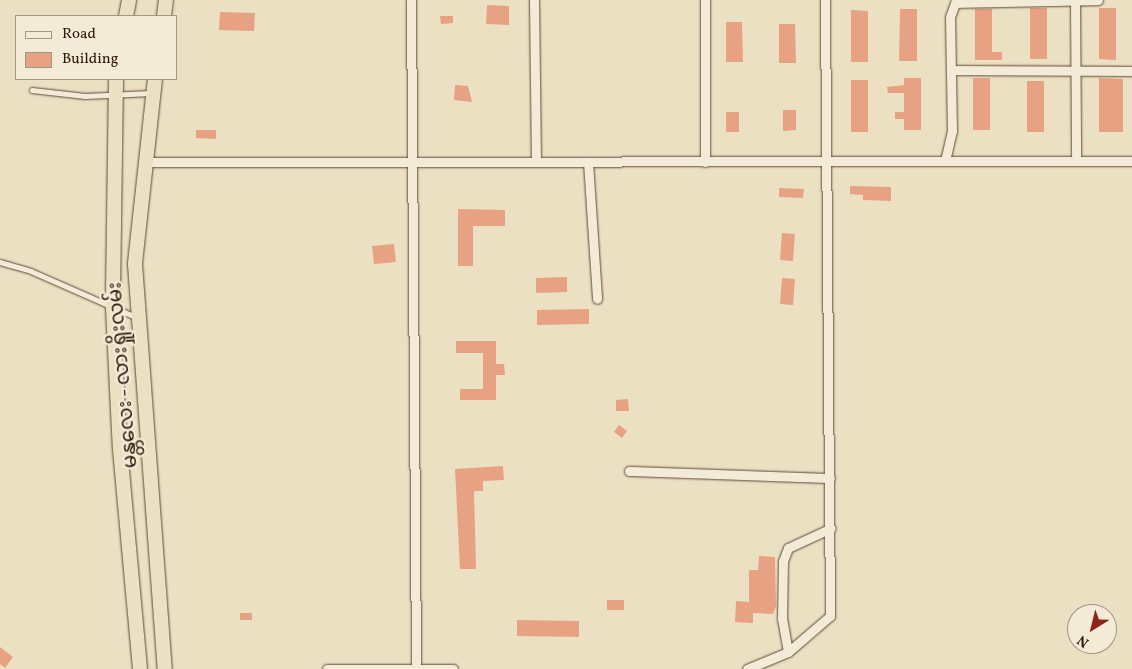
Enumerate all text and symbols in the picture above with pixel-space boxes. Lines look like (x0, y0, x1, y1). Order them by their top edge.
legend (15, 15, 178, 80)
text: Road (62, 24, 96, 45)
text: Building (62, 49, 118, 70)
street label: မန္တလေး - လားရှိုးလမ်း (104, 280, 144, 470)
north arrow (1067, 604, 1117, 654)
text: N (1074, 630, 1093, 651)

